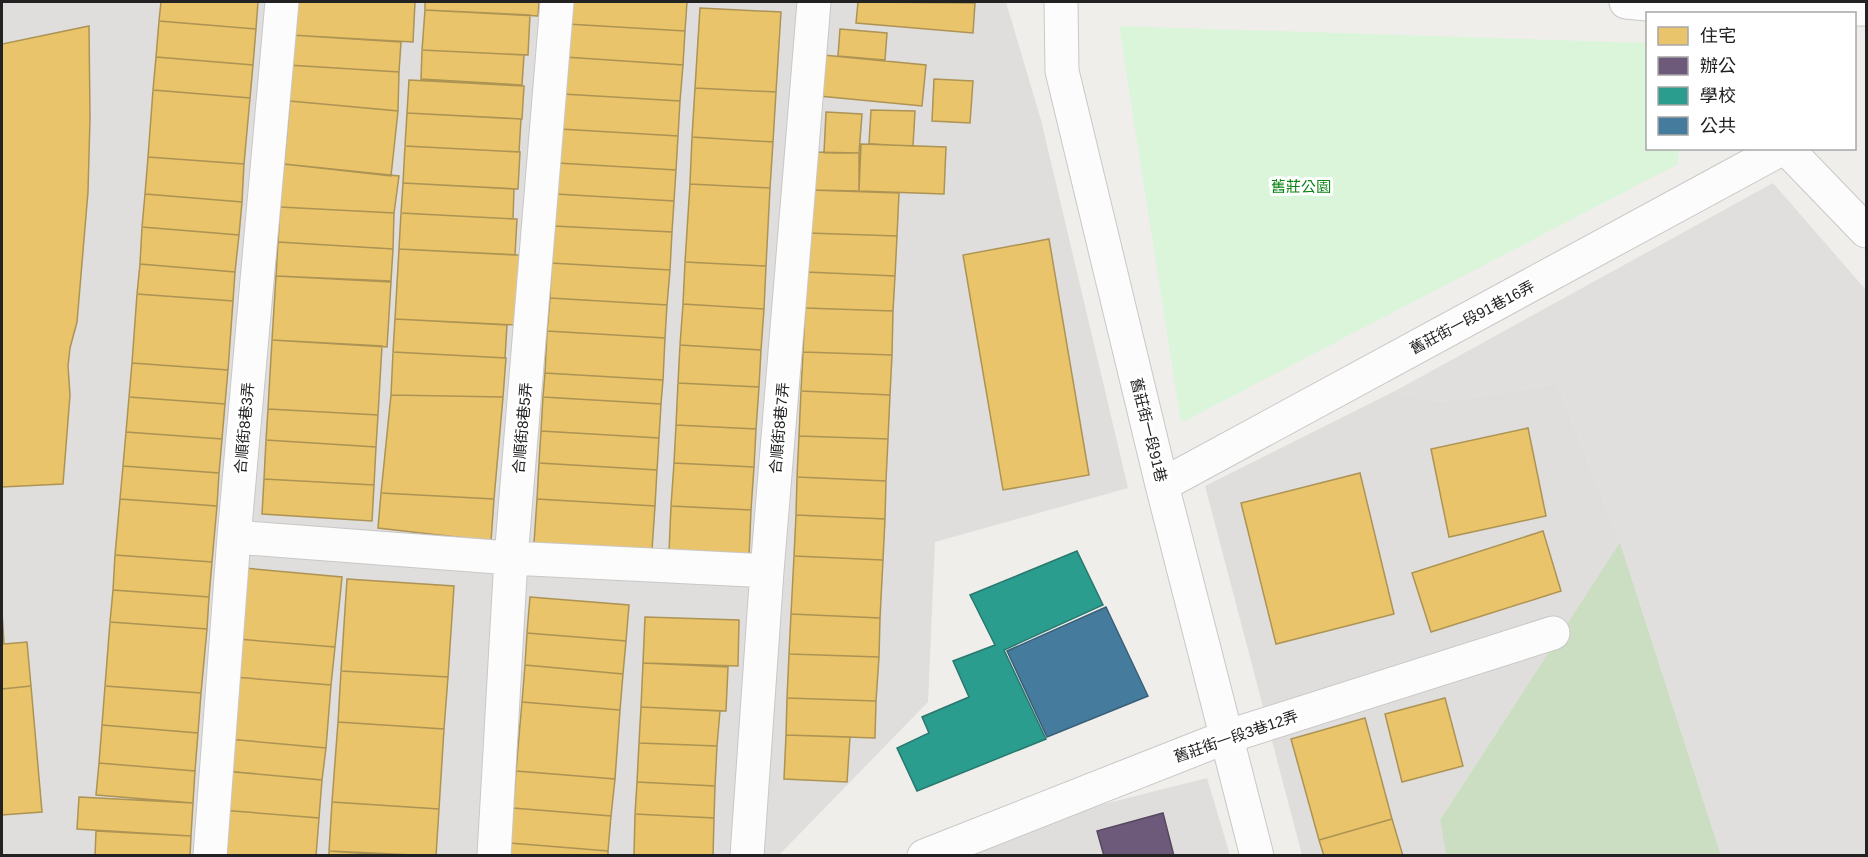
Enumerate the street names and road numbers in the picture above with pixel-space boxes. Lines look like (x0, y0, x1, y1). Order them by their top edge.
street label: 舊莊街一段91巷16弄 (1407, 277, 1537, 357)
street label: 舊莊街一段91巷 (1128, 376, 1170, 484)
street label: 合順街8巷3弄 (232, 382, 256, 474)
street label: 合順街8巷5弄 (510, 382, 534, 474)
street label: 合順街8巷7弄 (767, 382, 791, 474)
street label: 舊莊街一段3巷12弄 (1172, 707, 1300, 765)

